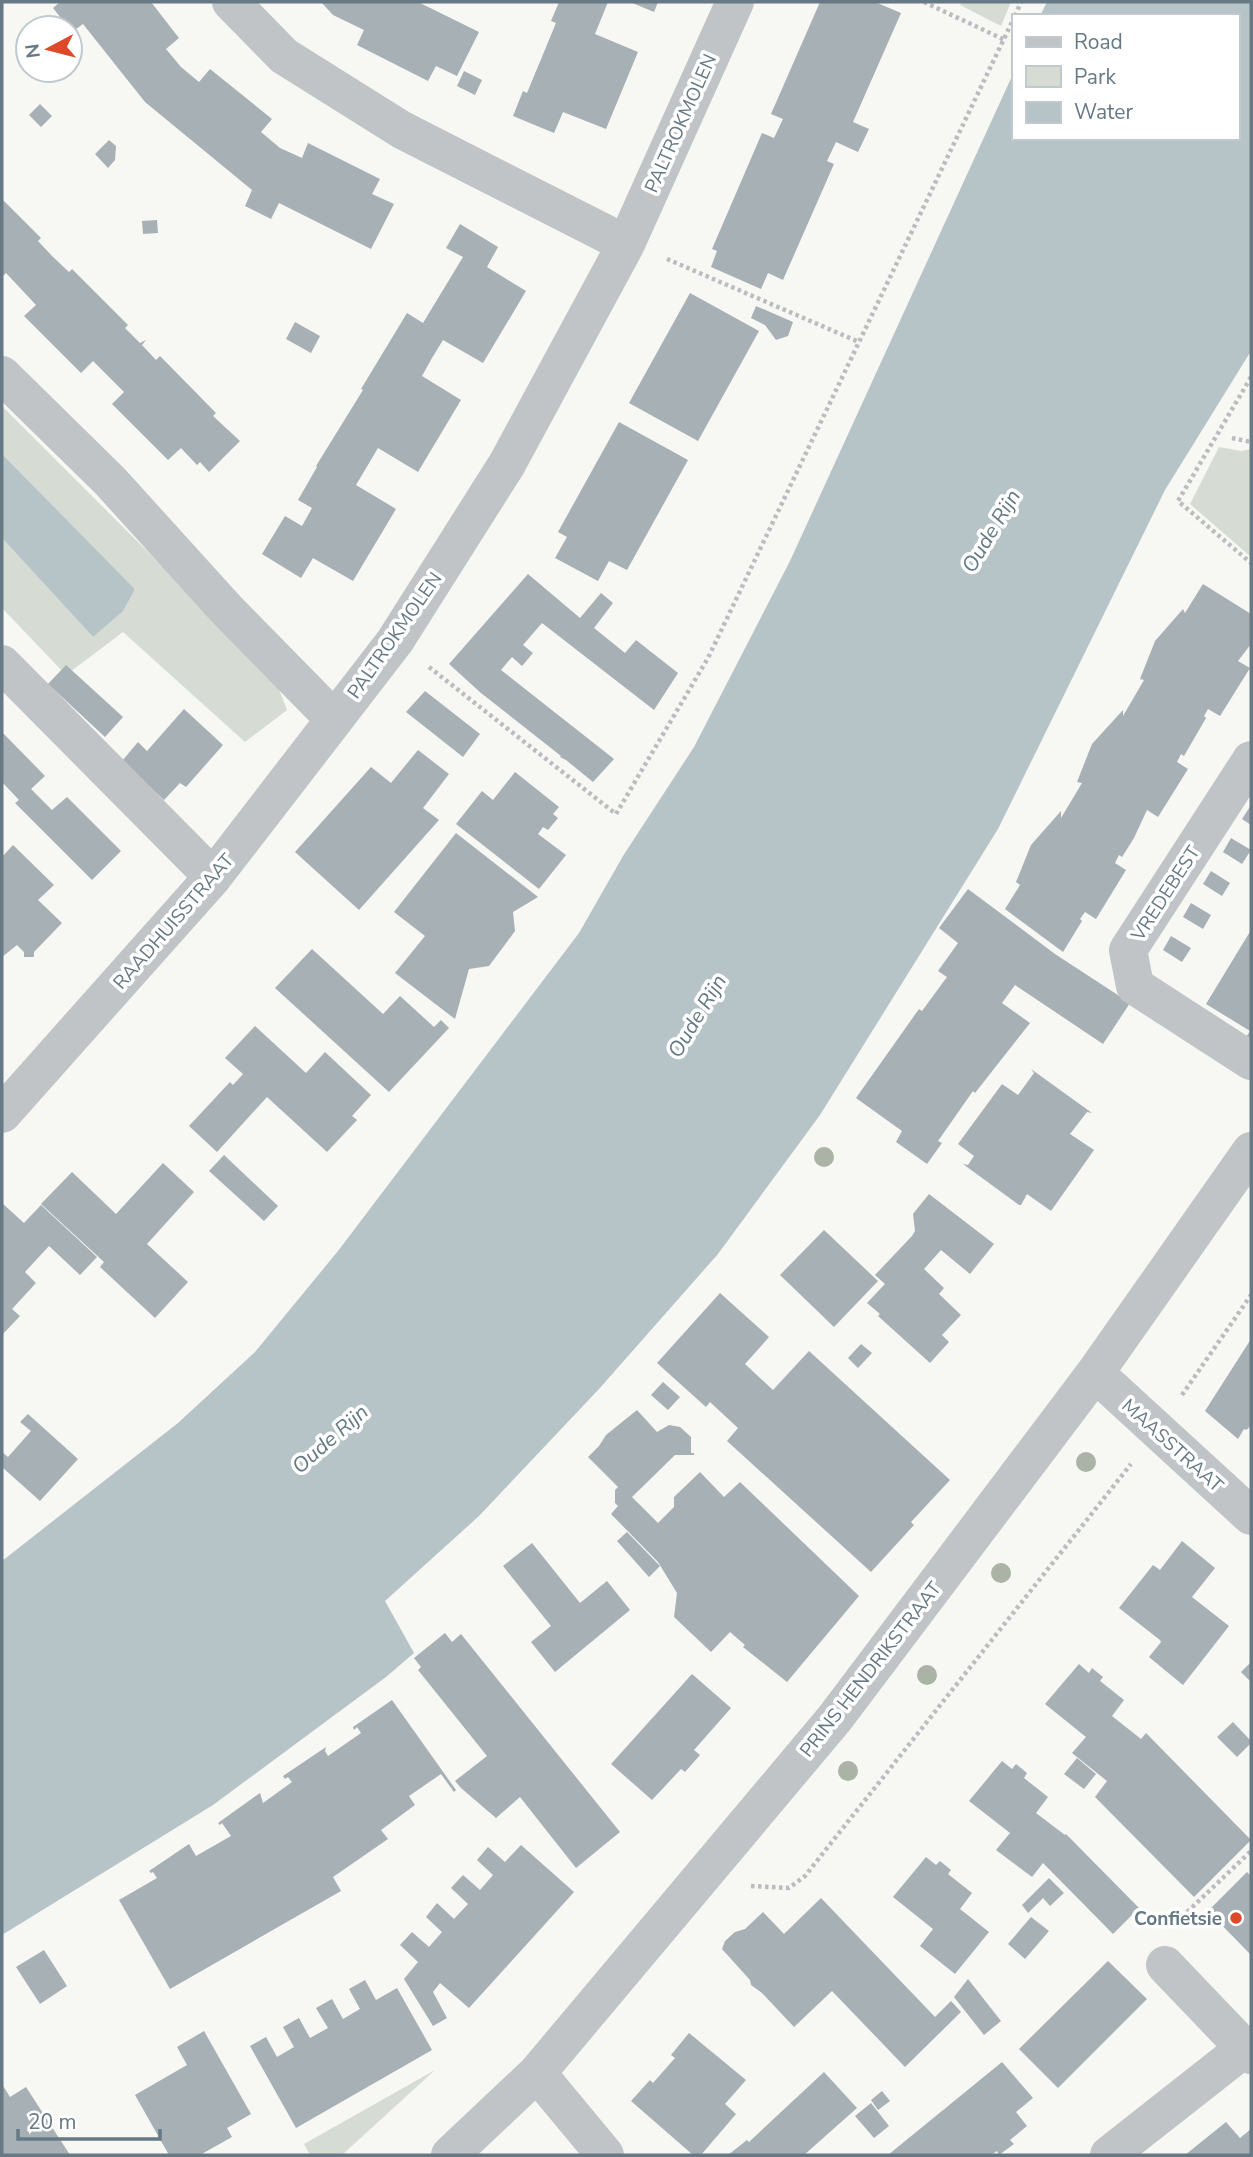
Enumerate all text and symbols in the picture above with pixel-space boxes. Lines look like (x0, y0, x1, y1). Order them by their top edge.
north arrow (14, 14, 84, 84)
legend (1012, 14, 1239, 140)
text: Road (1074, 28, 1123, 56)
text: N (19, 42, 47, 60)
street label: PALTROKMOLEN (639, 50, 723, 197)
text: Park (1074, 63, 1116, 91)
text: Water (1074, 98, 1133, 126)
water label: Oude Rijn (955, 484, 1027, 578)
street label: PALTROKMOLEN (341, 567, 448, 704)
street label: VREDEBEST (1125, 840, 1207, 947)
street label: RAADHUISSTRAAT (107, 848, 240, 995)
water label: Oude Rijn (661, 969, 733, 1063)
street label: MAASSTRAAT (1116, 1393, 1229, 1499)
water label: Oude Rijn (286, 1398, 374, 1480)
street label: PRINS HENDRIKSTRAAT (794, 1576, 948, 1763)
place label: Confietsie (1134, 1906, 1222, 1932)
marker: Confietsie (1228, 1910, 1244, 1926)
scale bar (18, 2098, 159, 2142)
text: 20 m (28, 2108, 77, 2136)

